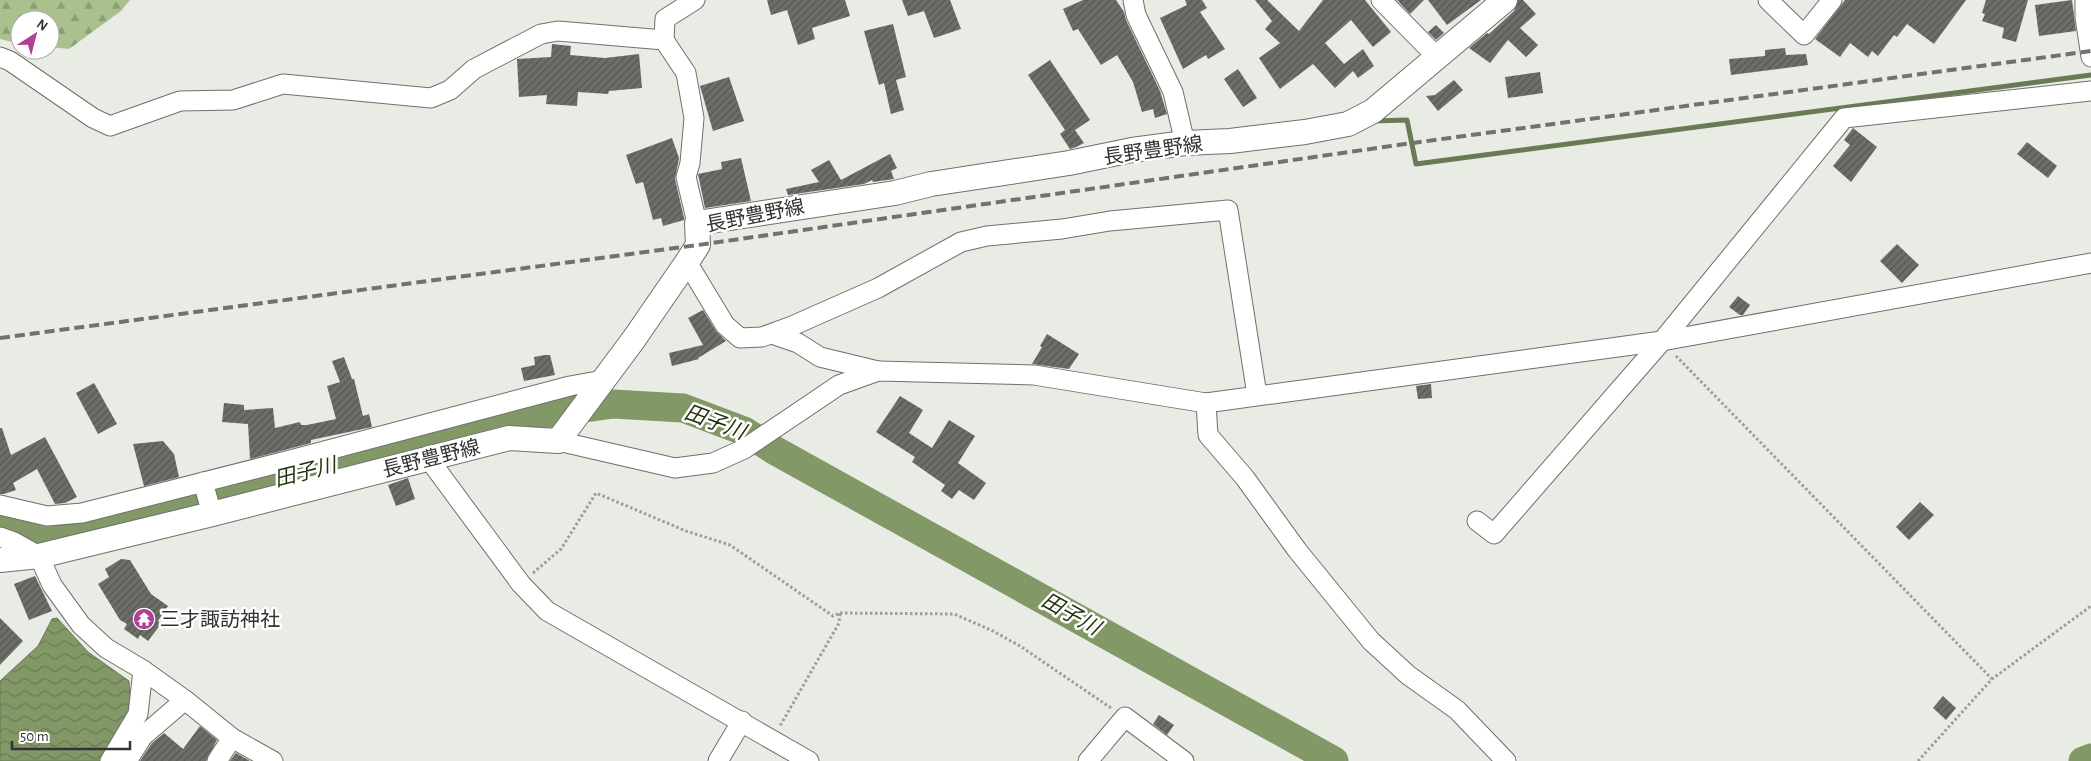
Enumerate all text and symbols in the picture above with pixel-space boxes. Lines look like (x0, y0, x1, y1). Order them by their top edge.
north arrow (10, 10, 60, 60)
text: N (34, 17, 50, 34)
street label: 長野豊野線 (1102, 132, 1204, 168)
street label: 長野豊野線 (704, 195, 806, 235)
water label: 田子川 (682, 402, 750, 444)
street label: 長野豊野線 (380, 435, 482, 481)
water label: 田子川 (272, 454, 340, 490)
water label: 田子川 (1038, 590, 1105, 640)
temple icon: 三才諏訪神社 (132, 607, 156, 631)
place label: 三才諏訪神社 (160, 609, 280, 630)
scale bar (12, 718, 130, 750)
text: 50 m (20, 729, 49, 744)

